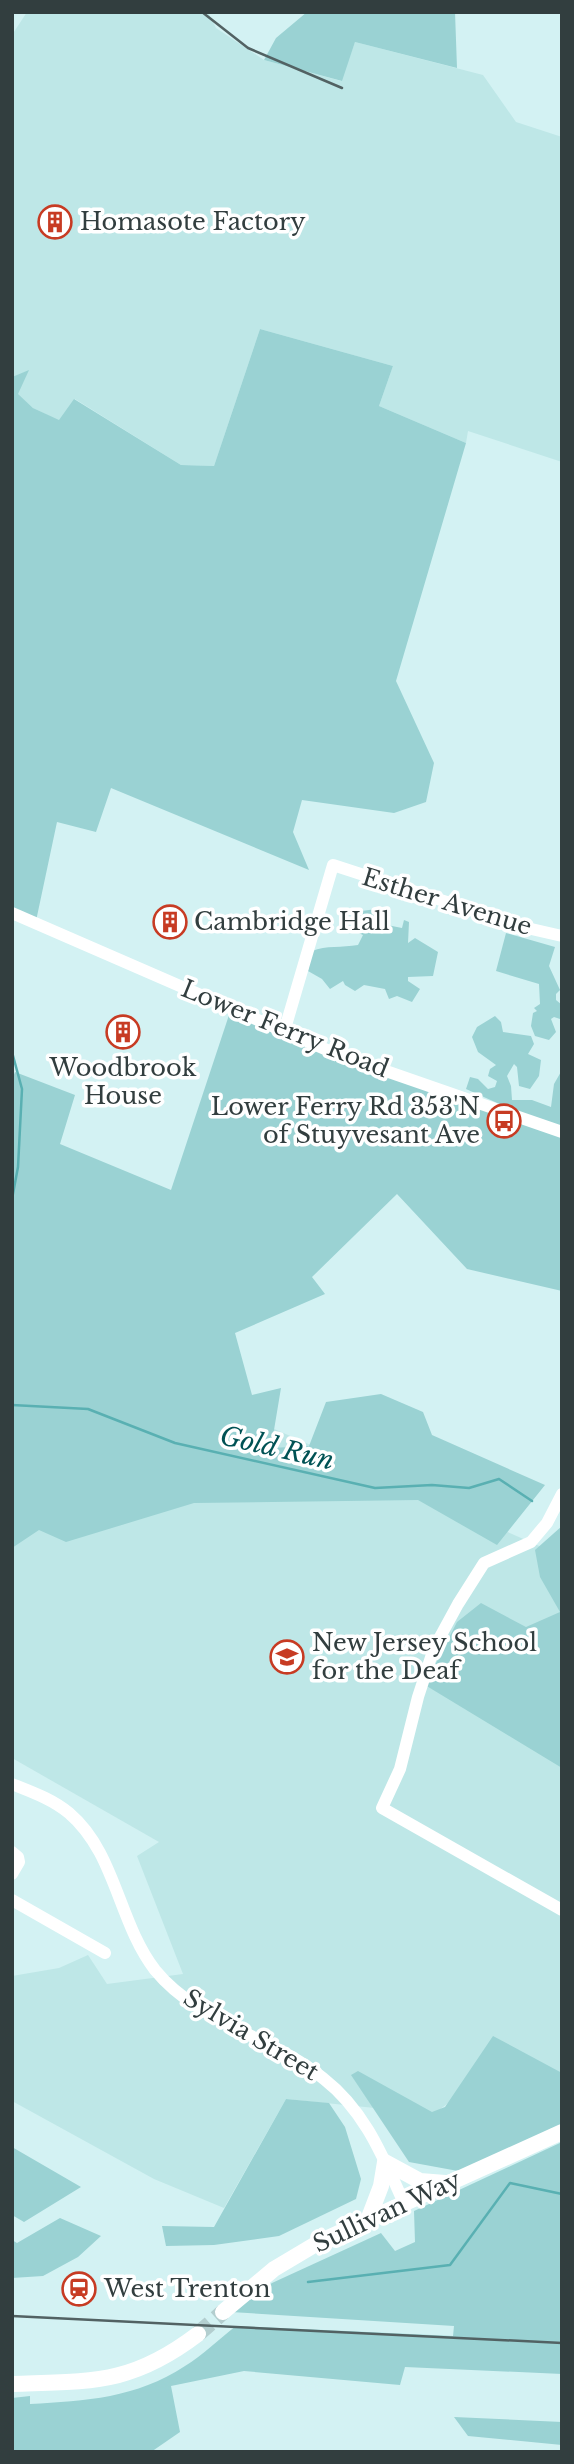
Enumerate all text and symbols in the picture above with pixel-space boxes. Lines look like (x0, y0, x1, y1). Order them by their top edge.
building icon: Homasote Factory (36, 203, 74, 241)
place label: Homasote Factory (80, 207, 306, 236)
street label: Esther Avenue (359, 862, 535, 941)
building icon: Cambridge Hall (151, 903, 189, 941)
place label: Cambridge Hall (194, 907, 390, 936)
street label: Lower Ferry Road (177, 974, 393, 1083)
building icon: Woodbrook House (104, 1013, 142, 1051)
place label: Woodbrook House (49, 1053, 197, 1110)
place label: Lower Ferry Rd 353'N of Stuyvesant Ave (211, 1092, 480, 1149)
bus stop icon: Lower Ferry Rd 353'N of Stuyvesant Ave (485, 1102, 523, 1140)
water label: Gold Run (217, 1419, 337, 1477)
place label: New Jersey School for the Deaf (312, 1628, 537, 1685)
school or university icon: New Jersey School for the Deaf (268, 1638, 306, 1676)
street label: Sylvia Street (178, 1983, 324, 2086)
street label: Sullivan Way (308, 2164, 466, 2258)
station icon: West Trenton (60, 2270, 98, 2308)
place label: West Trenton (103, 2274, 271, 2303)

